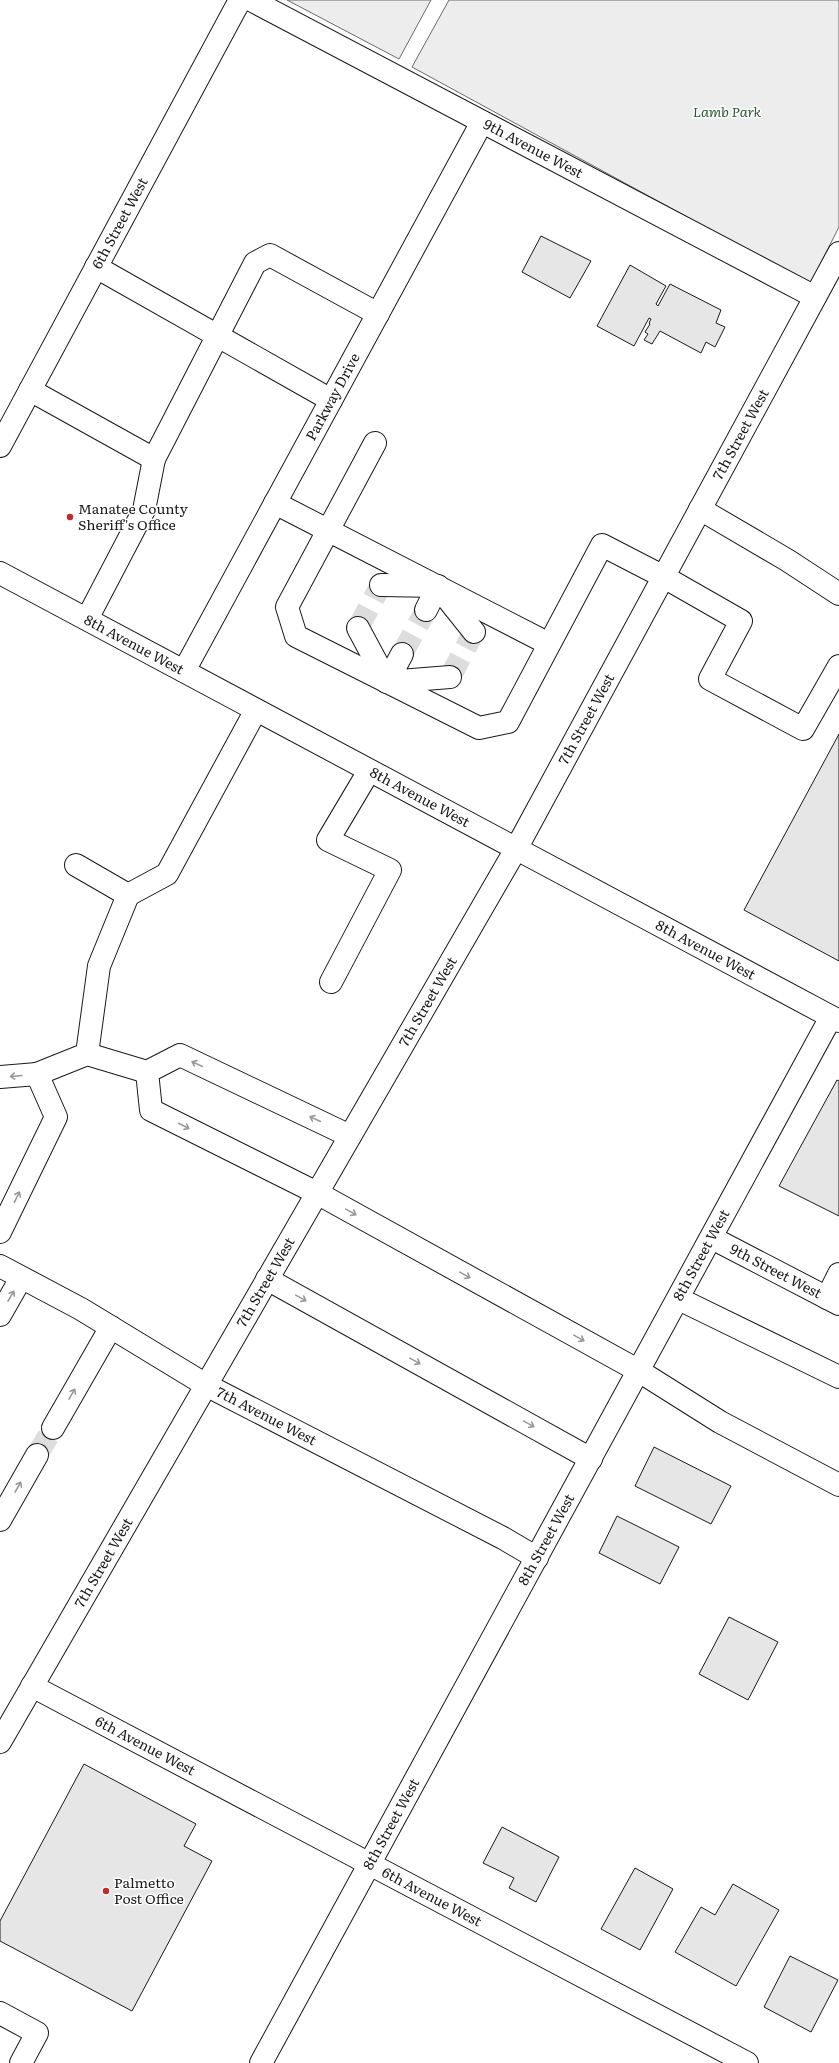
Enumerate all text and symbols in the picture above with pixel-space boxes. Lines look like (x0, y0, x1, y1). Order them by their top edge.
park label: Lamb Park (693, 101, 762, 121)
street label: 9th Avenue West (480, 113, 587, 182)
street label: 6th Street West (86, 173, 152, 272)
street label: Parkway Drive (300, 349, 364, 444)
street label: 7th Street West (707, 385, 773, 483)
place label: Manatee County Sheriff's Office (78, 498, 189, 534)
marker: Manatee County Sheriff's Office (65, 512, 75, 522)
street label: 8th Avenue West (81, 609, 188, 679)
street label: 7th Street West (553, 669, 618, 768)
street label: 8th Avenue West (367, 761, 474, 831)
street label: 8th Avenue West (653, 914, 760, 984)
street label: 7th Street West (393, 952, 461, 1050)
one-way arrow (192, 1059, 204, 1067)
one-way arrow (10, 1072, 23, 1079)
one-way arrow (309, 1115, 321, 1122)
one-way arrow (177, 1123, 189, 1130)
one-way arrow (14, 1191, 21, 1203)
street label: 8th Street West (667, 1205, 734, 1304)
one-way arrow (345, 1209, 357, 1217)
street label: 7th Street West (231, 1233, 299, 1330)
street label: 9th Street West (727, 1238, 826, 1303)
one-way arrow (459, 1272, 471, 1279)
one-way arrow (7, 1291, 15, 1303)
one-way arrow (295, 1295, 307, 1303)
one-way arrow (573, 1335, 585, 1342)
one-way arrow (409, 1358, 421, 1366)
street label: 7th Avenue West (214, 1381, 321, 1449)
one-way arrow (68, 1388, 76, 1400)
one-way arrow (523, 1421, 535, 1428)
one-way arrow (15, 1481, 23, 1493)
street label: 8th Street West (512, 1490, 578, 1588)
street label: 7th Street West (69, 1513, 137, 1611)
street label: 6th Avenue West (92, 1710, 199, 1780)
street label: 8th Street West (357, 1774, 423, 1873)
street label: 6th Avenue West (379, 1861, 486, 1931)
place label: Palmetto Post Office (114, 1872, 184, 1908)
marker: Palmetto Post Office (101, 1886, 111, 1896)

